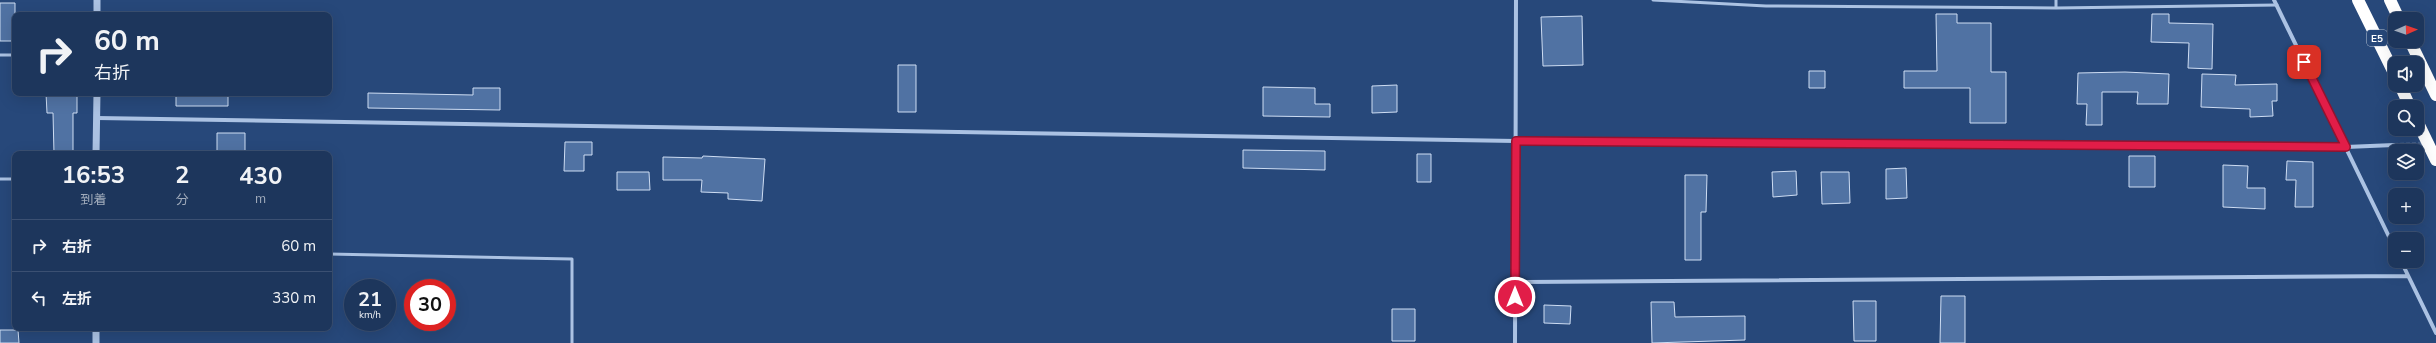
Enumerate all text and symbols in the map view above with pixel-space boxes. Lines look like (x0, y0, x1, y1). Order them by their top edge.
north arrow (2388, 12, 2424, 48)
map controls (2388, 12, 2424, 268)
text: 60 m (94, 22, 160, 60)
icon: right (28, 28, 80, 80)
road number: E5 (2367, 30, 2387, 46)
pin (2287, 45, 2321, 79)
icon: arrive (2293, 51, 2315, 73)
button: sound (2388, 56, 2424, 92)
text: 右折 (94, 61, 130, 85)
button: search (2388, 100, 2424, 136)
button: layers (2388, 144, 2424, 180)
text: 16:53 (62, 159, 125, 191)
text: 2 (175, 159, 189, 191)
text: 430 (239, 160, 282, 192)
button: + (2388, 188, 2424, 224)
text: m (255, 190, 266, 208)
text: 到着 (80, 191, 106, 209)
text: 分 (176, 191, 189, 209)
button: − (2388, 232, 2424, 268)
icon: right (28, 235, 50, 257)
text: 60 m (281, 236, 316, 256)
text: 右折 (62, 237, 92, 257)
position arrow (1494, 276, 1536, 318)
speed limit sign: 30 (404, 279, 456, 331)
text: 21 (358, 286, 382, 313)
icon: left (28, 287, 50, 309)
text: 330 m (272, 288, 316, 308)
text: 左折 (62, 289, 92, 309)
text: km/h (359, 308, 381, 322)

